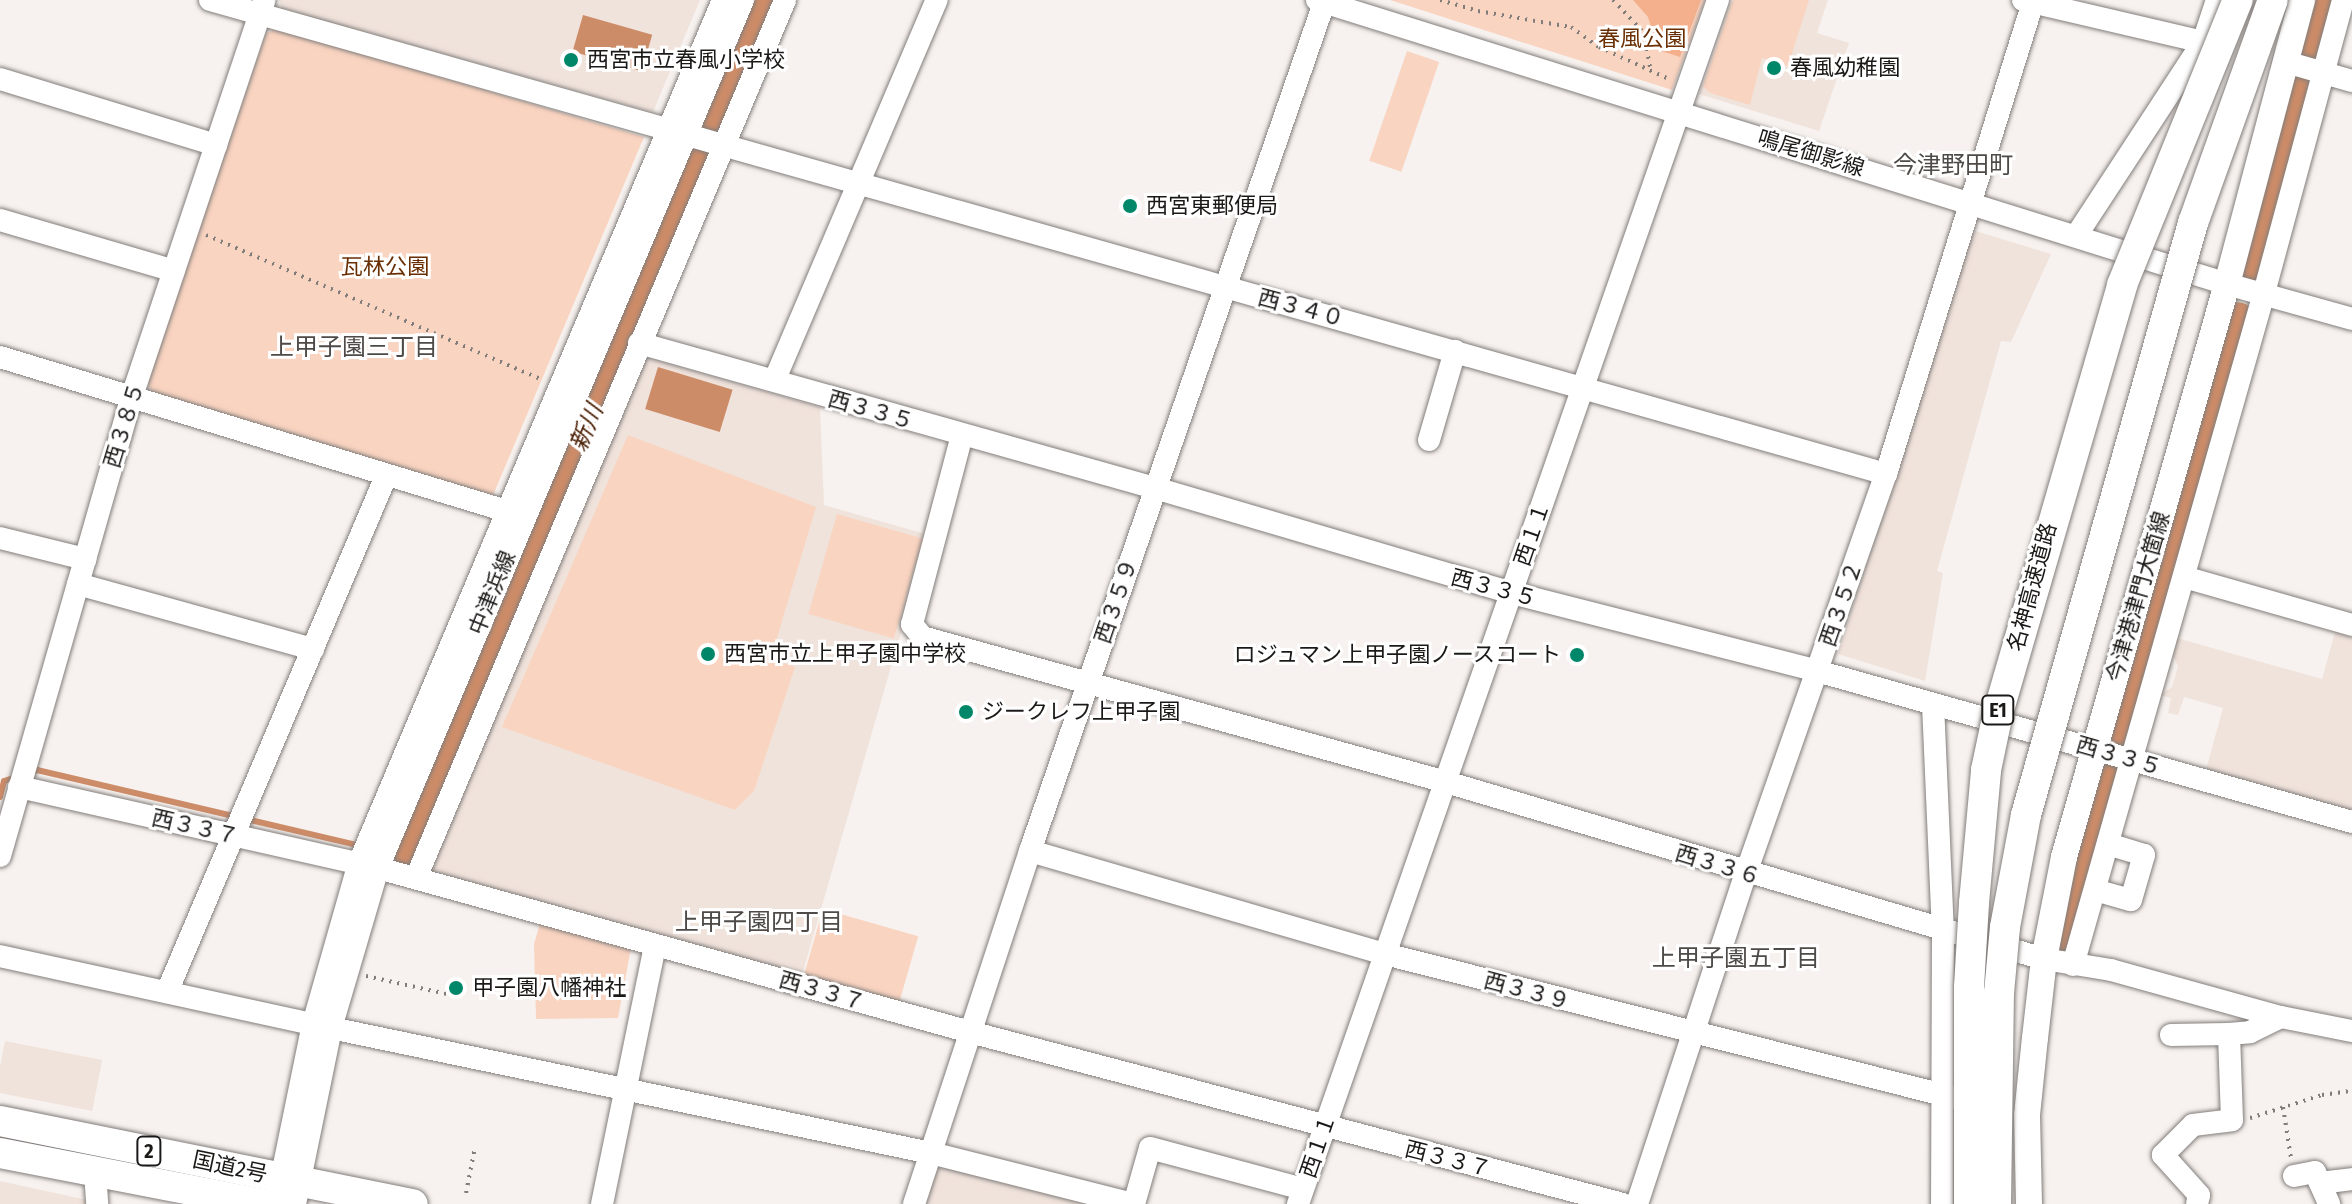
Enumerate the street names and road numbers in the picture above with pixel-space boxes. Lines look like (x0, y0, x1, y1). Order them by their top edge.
street label: 鳴尾御影線 (1755, 124, 1867, 182)
street label: 西３４０ (1255, 284, 1347, 332)
street label: 西３８５ (99, 379, 149, 471)
street label: 西３３５ (825, 385, 917, 435)
street label: 西１１ (1509, 499, 1555, 569)
street label: 今津港津門大箇線 (2101, 509, 2175, 685)
street label: 名神高速道路 (2002, 520, 2062, 654)
street label: 中津浜線 (463, 547, 521, 639)
street label: 西３５９ (1089, 555, 1143, 647)
street label: 西３５２ (1814, 558, 1868, 650)
street label: 西３３５ (1448, 564, 1540, 612)
road number: E1 (1980, 694, 2016, 726)
street label: 西３３５ (2073, 731, 2165, 781)
street label: 西３３７ (149, 804, 241, 850)
street label: 西３３６ (1672, 840, 1764, 890)
street label: 西３３７ (776, 966, 868, 1016)
street label: 西３３９ (1481, 967, 1573, 1015)
street label: 西１１ (1295, 1111, 1341, 1181)
road number: 2 (135, 1135, 163, 1167)
street label: 西３３７ (1402, 1136, 1494, 1182)
street label: 国道2号 (190, 1146, 270, 1188)

